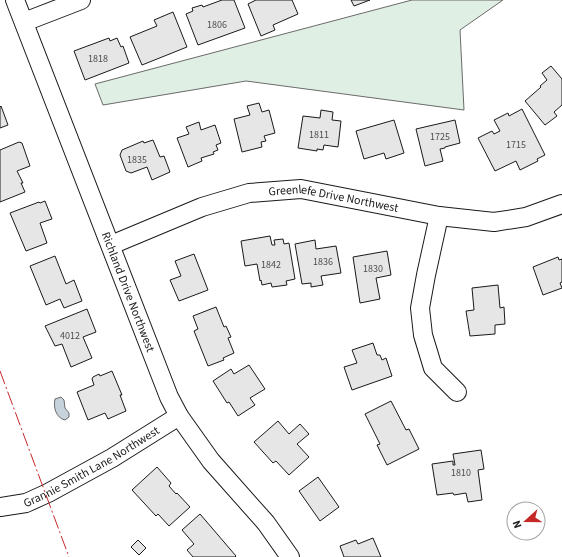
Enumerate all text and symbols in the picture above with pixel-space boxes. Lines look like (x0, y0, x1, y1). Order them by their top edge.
house number: 1806 (207, 18, 227, 32)
house number: 1818 (88, 52, 108, 66)
house number: 1811 (309, 128, 329, 142)
house number: 1725 (430, 130, 450, 144)
house number: 1715 (506, 138, 526, 152)
house number: 1835 (127, 153, 147, 167)
street label: Greenlefe Drive Northwest (268, 180, 400, 216)
street label: Richland Drive Northwest (97, 229, 159, 354)
house number: 1836 (313, 255, 333, 269)
house number: 1842 (261, 258, 281, 272)
house number: 1830 (363, 262, 383, 276)
house number: 4012 (60, 329, 80, 343)
street label: Grannie Smith Lane Northwest (21, 422, 163, 512)
house number: 1810 (451, 466, 471, 480)
north arrow (506, 501, 546, 541)
text: N (509, 518, 525, 531)

